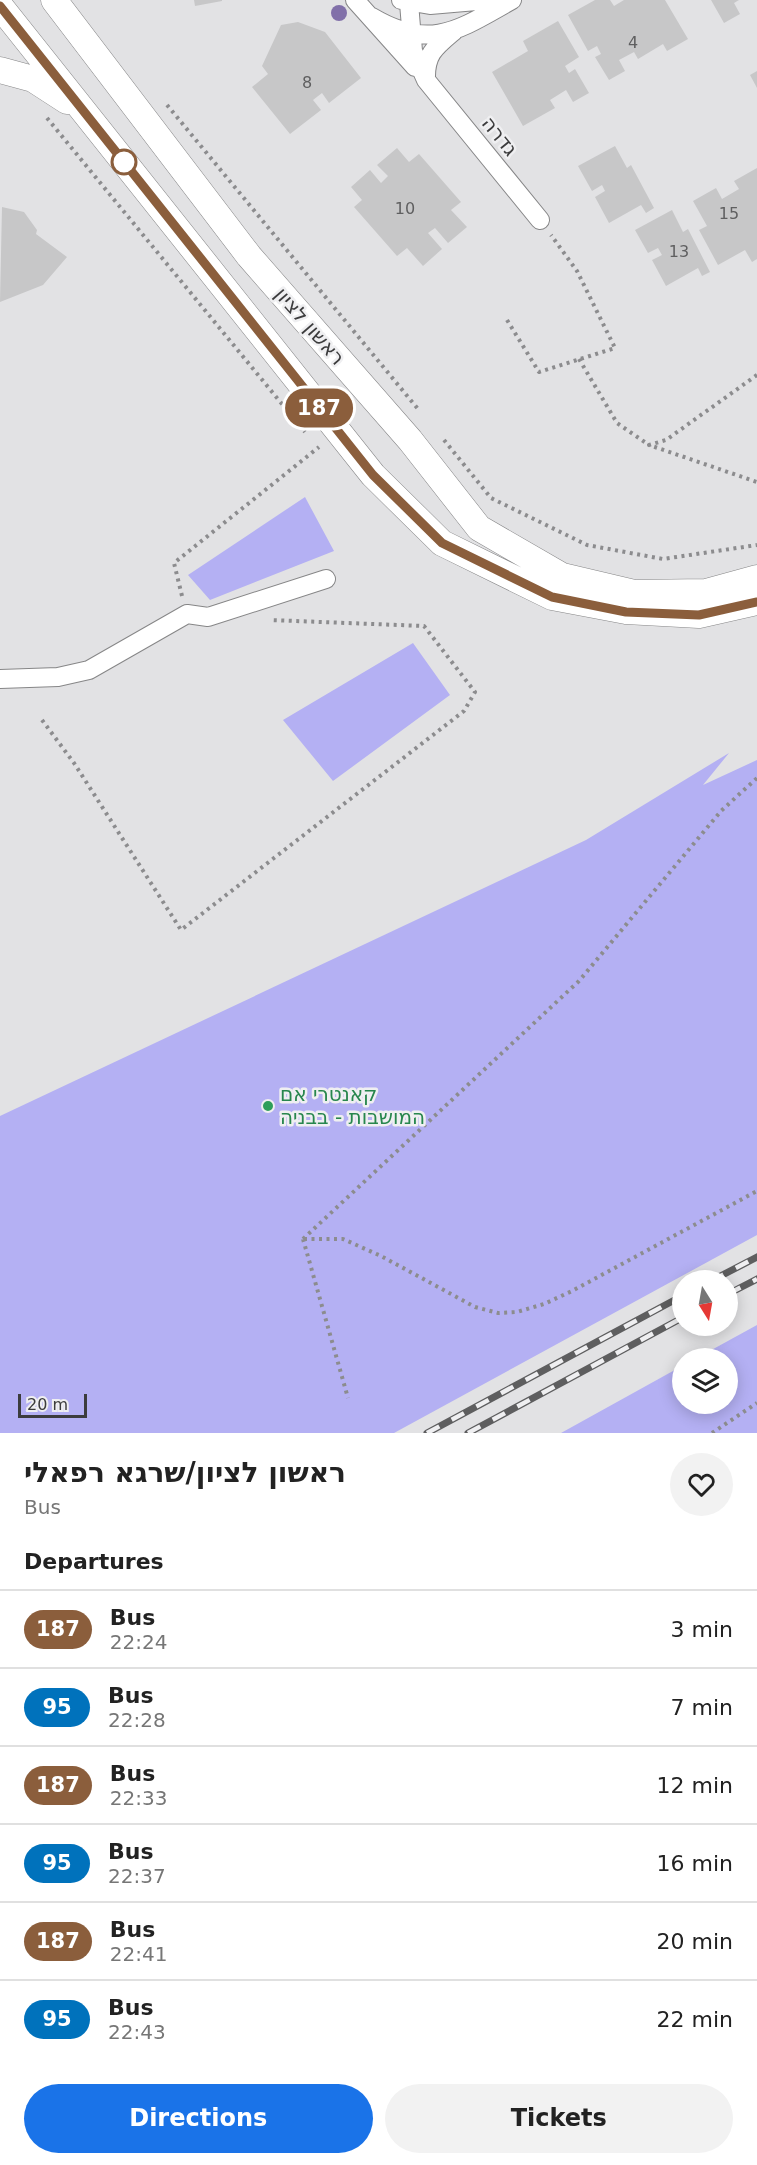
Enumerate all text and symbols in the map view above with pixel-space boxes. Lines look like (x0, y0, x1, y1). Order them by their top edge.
house number: 4 (628, 33, 638, 52)
house number: 8 (302, 73, 312, 92)
street label: גדרה (477, 112, 523, 160)
unlabelled marker (111, 149, 137, 175)
house number: 10 (395, 199, 415, 218)
house number: 15 (719, 204, 739, 223)
house number: 13 (669, 242, 689, 261)
street label: ראשון לציון (270, 282, 350, 370)
line badge: 187 (284, 388, 354, 428)
text: 187 (297, 396, 341, 420)
place label: קאנטרי אם המושבות - בבניה (280, 1082, 425, 1129)
marker: קאנטרי אם המושבות - בבניה (261, 1099, 275, 1113)
north arrow (672, 1270, 738, 1336)
map controls (672, 1270, 738, 1414)
button: layers (672, 1348, 738, 1414)
scale bar (18, 1391, 87, 1418)
text: 20 m (27, 1395, 68, 1414)
button: heart (670, 1453, 733, 1516)
text: ראשון לציון/שרגא רפאלי (24, 1456, 346, 1489)
text: Bus (24, 1495, 61, 1519)
text: Departures (24, 1549, 164, 1574)
text: Bus (110, 1605, 155, 1630)
text: 187 (36, 1617, 80, 1641)
text: 3 min (671, 1617, 733, 1642)
text: 22:24 (110, 1630, 167, 1654)
text: Bus (108, 1683, 154, 1708)
text: 95 (42, 1695, 72, 1719)
text: 7 min (671, 1695, 733, 1720)
text: 22:28 (108, 1708, 166, 1732)
text: Bus (110, 1761, 155, 1786)
text: 187 (36, 1773, 80, 1797)
text: 12 min (657, 1773, 733, 1798)
text: 22:33 (110, 1786, 167, 1810)
text: Bus (108, 1839, 154, 1864)
text: 95 (42, 1851, 72, 1875)
text: 16 min (657, 1851, 733, 1876)
text: 22:37 (108, 1864, 166, 1888)
text: Bus (110, 1917, 155, 1942)
text: 187 (36, 1929, 80, 1953)
text: 20 min (657, 1929, 733, 1954)
text: 22:41 (110, 1942, 167, 1966)
text: Bus (108, 1995, 154, 2020)
text: 95 (42, 2007, 72, 2031)
text: 22 min (657, 2007, 733, 2032)
text: 22:43 (108, 2020, 166, 2044)
button: Directions (24, 2084, 373, 2153)
button: Tickets (385, 2084, 733, 2153)

